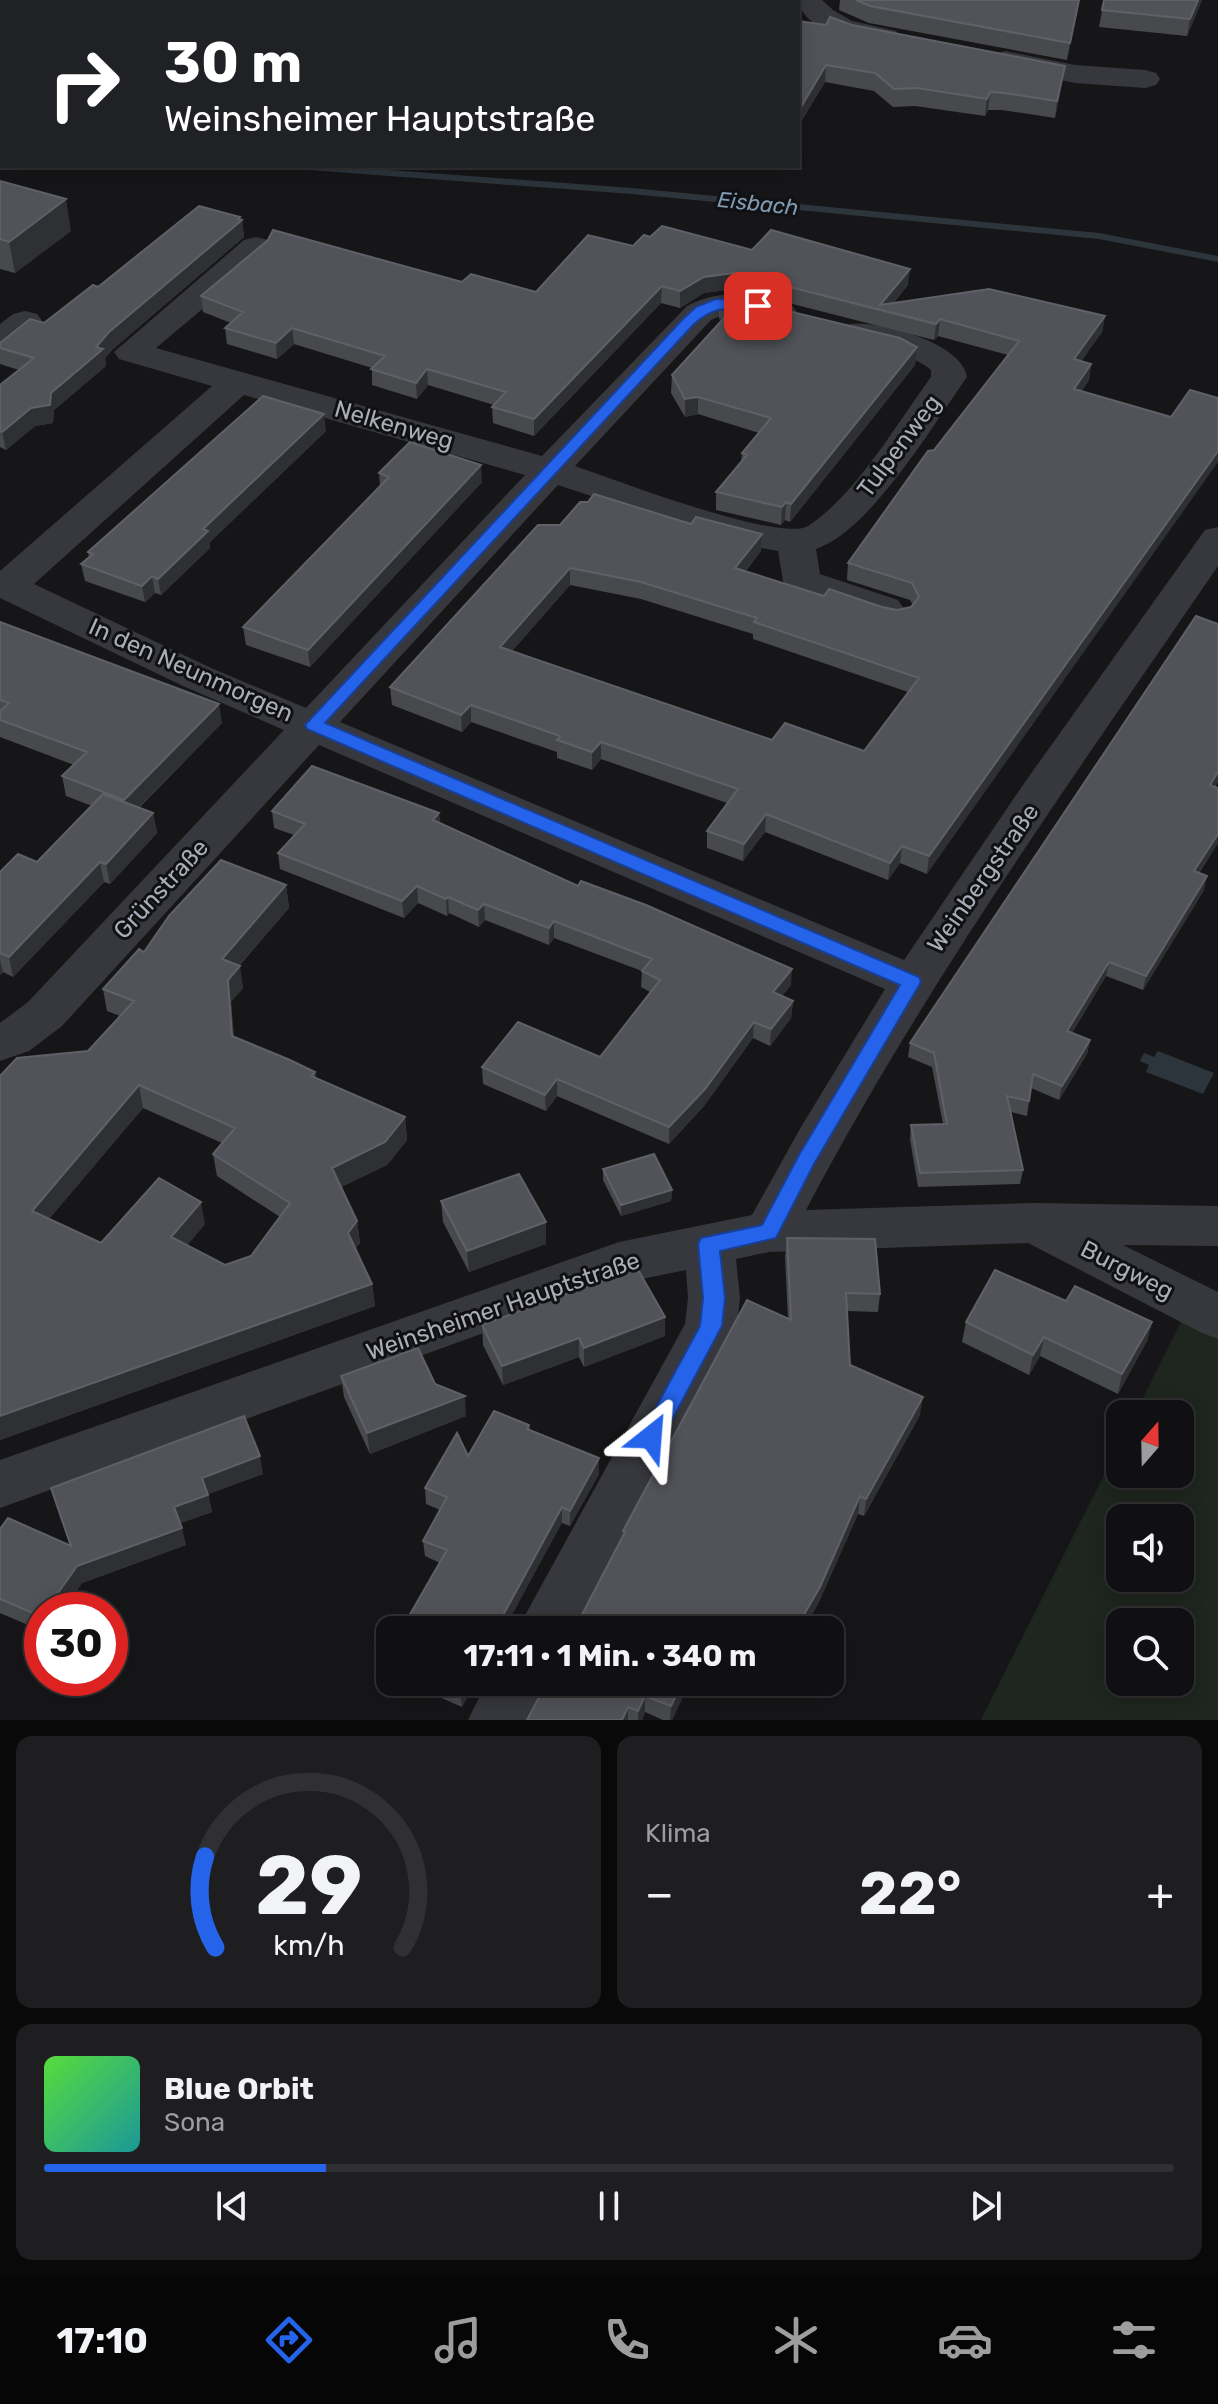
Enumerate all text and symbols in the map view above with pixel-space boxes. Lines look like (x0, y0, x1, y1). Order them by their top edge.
text: 30 m (164, 30, 302, 96)
icon: right (32, 32, 136, 136)
text: Weinsheimer Hauptstraße (164, 97, 595, 140)
water label: Eisbach (716, 186, 800, 221)
pin (724, 272, 792, 340)
icon: arrive (736, 284, 780, 328)
street label: Tulpenweg (851, 389, 947, 503)
street label: Nelkenweg (331, 395, 457, 455)
street label: In den Neunmorgen (85, 612, 297, 728)
street label: Weinbergstraße (921, 798, 1045, 958)
street label: Grünstraße (108, 833, 214, 945)
street label: Burgweg (1076, 1235, 1178, 1305)
street label: Weinsheimer Hauptstraße (362, 1246, 644, 1366)
position arrow (609, 1395, 693, 1479)
north arrow (1106, 1400, 1194, 1488)
map controls (1106, 1400, 1194, 1696)
button: sound (1106, 1504, 1194, 1592)
speed limit sign: 30 (24, 1592, 128, 1696)
button: search (1106, 1608, 1194, 1696)
text: 17:11 · 1 Min. · 340 m (463, 1638, 757, 1674)
text: Klima (645, 1818, 711, 1849)
text: 29 (255, 1836, 362, 1935)
text: 22° (859, 1858, 961, 1929)
text: − (645, 1868, 674, 1920)
text: + (1147, 1868, 1174, 1920)
text: km/h (273, 1928, 344, 1962)
text: Blue Orbit (164, 2071, 314, 2107)
text: Sona (164, 2107, 225, 2138)
icon: previous (210, 2184, 254, 2228)
icon: pause (587, 2184, 631, 2228)
icon: next (964, 2184, 1008, 2228)
icon: directions (261, 2312, 317, 2368)
icon: music (430, 2312, 486, 2368)
icon: phone (599, 2312, 655, 2368)
icon: climate (768, 2312, 824, 2368)
icon: car (937, 2312, 993, 2368)
icon: filters (1106, 2312, 1162, 2368)
text: 17:10 (56, 2319, 148, 2362)

